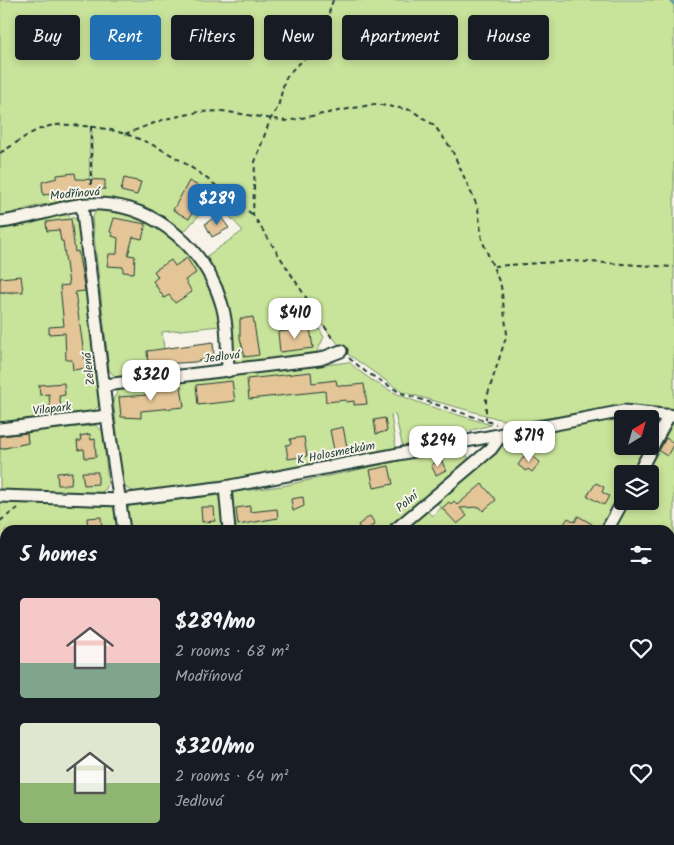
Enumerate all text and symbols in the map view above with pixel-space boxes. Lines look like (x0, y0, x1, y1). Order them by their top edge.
chip: Buy (15, 15, 80, 60)
chip: Rent (90, 15, 161, 60)
chip: Filters (171, 15, 254, 60)
chip: New (264, 15, 332, 60)
chip: Apartment (342, 15, 458, 60)
chip: House (468, 15, 549, 60)
street label: Modřínová (49, 182, 102, 206)
pin: $289 (187, 184, 247, 226)
text: $289 (199, 187, 235, 212)
pin: $410 (265, 298, 325, 340)
text: $410 (279, 301, 311, 326)
street label: Jedlová (203, 345, 242, 369)
street label: Zelená (77, 350, 100, 387)
pin: $320 (121, 360, 181, 402)
text: $320 (133, 363, 169, 388)
street label: Vilapark (32, 397, 73, 421)
north arrow (614, 410, 659, 455)
map controls (614, 410, 659, 510)
pin: $719 (499, 420, 559, 463)
text: $719 (514, 424, 544, 449)
pin: $294 (408, 426, 468, 468)
text: $294 (420, 429, 456, 454)
street label: K Holosmetkům (295, 436, 377, 470)
button: layers (614, 465, 659, 510)
street label: Polní (392, 486, 424, 517)
text: 5 homes (20, 539, 97, 572)
icon: filters (627, 541, 655, 569)
text: $289/mo (175, 606, 255, 639)
icon: home (60, 618, 120, 678)
icon: heart (627, 634, 655, 662)
text: 2 rooms · 68 m² (175, 639, 289, 664)
text: Modřínová (175, 664, 242, 689)
text: $320/mo (175, 731, 255, 764)
icon: home (60, 743, 120, 803)
icon: heart (627, 759, 655, 787)
text: 2 rooms · 64 m² (175, 764, 288, 789)
text: Jedlová (175, 789, 223, 814)

